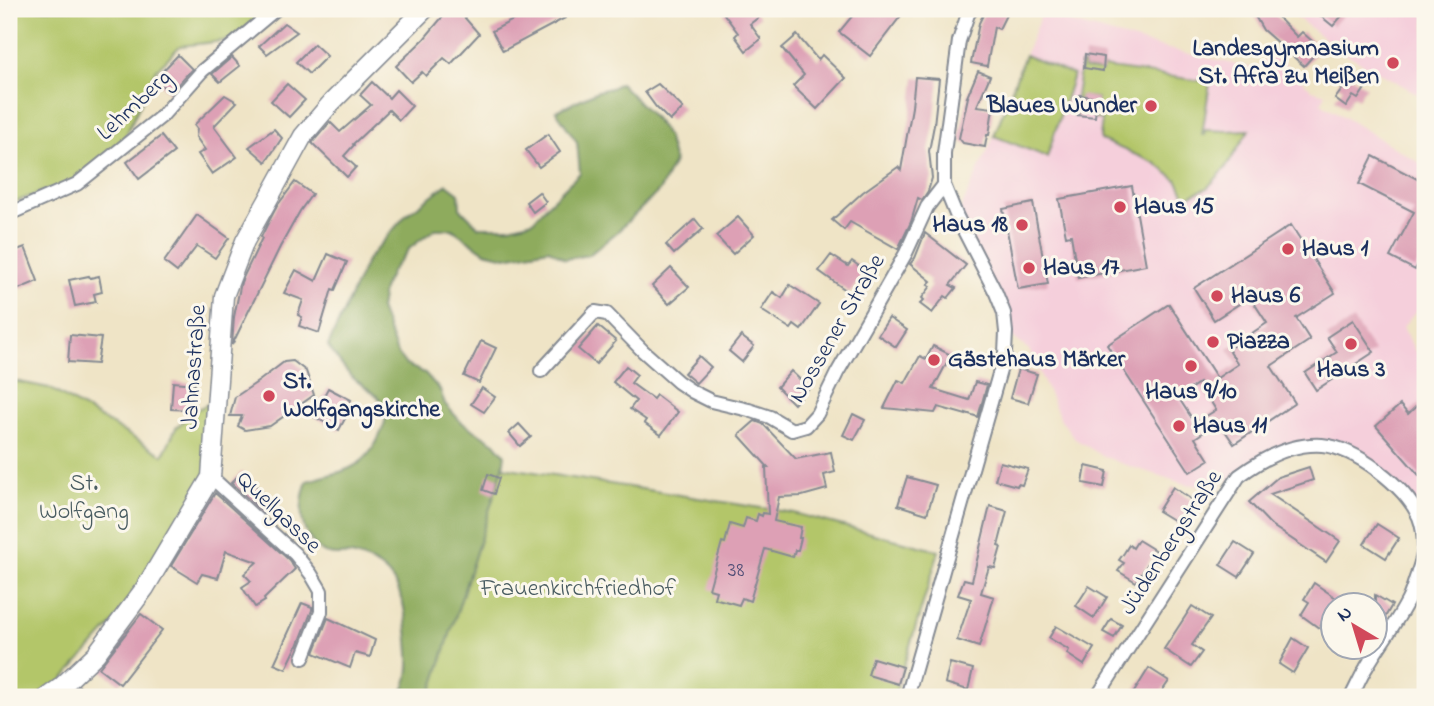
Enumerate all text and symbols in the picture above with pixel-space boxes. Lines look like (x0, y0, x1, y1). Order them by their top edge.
place label: Landesgymnasium St. Afra zu Meißen (1192, 32, 1379, 95)
marker: Landesgymnasium St. Afra zu Meißen (1385, 55, 1401, 71)
street label: Lehmberg (90, 62, 180, 150)
place label: Blaues Wunder (986, 89, 1138, 124)
marker: Blaues Wunder (1143, 98, 1159, 114)
place label: Haus 15 (1134, 190, 1214, 225)
marker: Haus 15 (1112, 199, 1128, 215)
place label: Haus 18 (933, 208, 1008, 243)
marker: Haus 18 (1014, 217, 1030, 233)
place label: Haus 1 (1302, 232, 1369, 267)
marker: Haus 1 (1280, 241, 1296, 257)
street label: Nossener Straße (781, 248, 895, 410)
place label: Haus 17 (1043, 251, 1120, 286)
marker: Haus 17 (1021, 260, 1037, 276)
place label: Haus 6 (1231, 279, 1301, 314)
marker: Haus 6 (1209, 288, 1225, 304)
street label: Jahnastraße (173, 303, 217, 430)
place label: Piazza (1227, 325, 1290, 360)
marker: Piazza (1205, 334, 1221, 350)
marker: Haus 3 (1343, 336, 1359, 352)
place label: Gästehaus Märker (948, 343, 1126, 378)
marker: Gästehaus Märker (926, 352, 942, 368)
place label: Haus 3 (1317, 353, 1385, 388)
marker: Haus 9/10 (1183, 358, 1199, 374)
place label: St. Wolfgangskirche (283, 365, 441, 429)
place label: Haus 9/10 (1145, 375, 1237, 410)
marker: St. Wolfgangskirche (261, 388, 277, 404)
place label: Haus 11 (1193, 409, 1267, 444)
marker: Haus 11 (1171, 418, 1187, 434)
street label: Quellgasse (227, 463, 329, 563)
street label: Jüdenbergstraße (1112, 463, 1232, 623)
park label: St. Wolfgang (39, 467, 129, 530)
house number: 38 (728, 556, 744, 586)
park label: Frauenkirchfriedhof (479, 572, 677, 607)
north arrow (1318, 590, 1388, 660)
text: N (1332, 600, 1359, 629)

